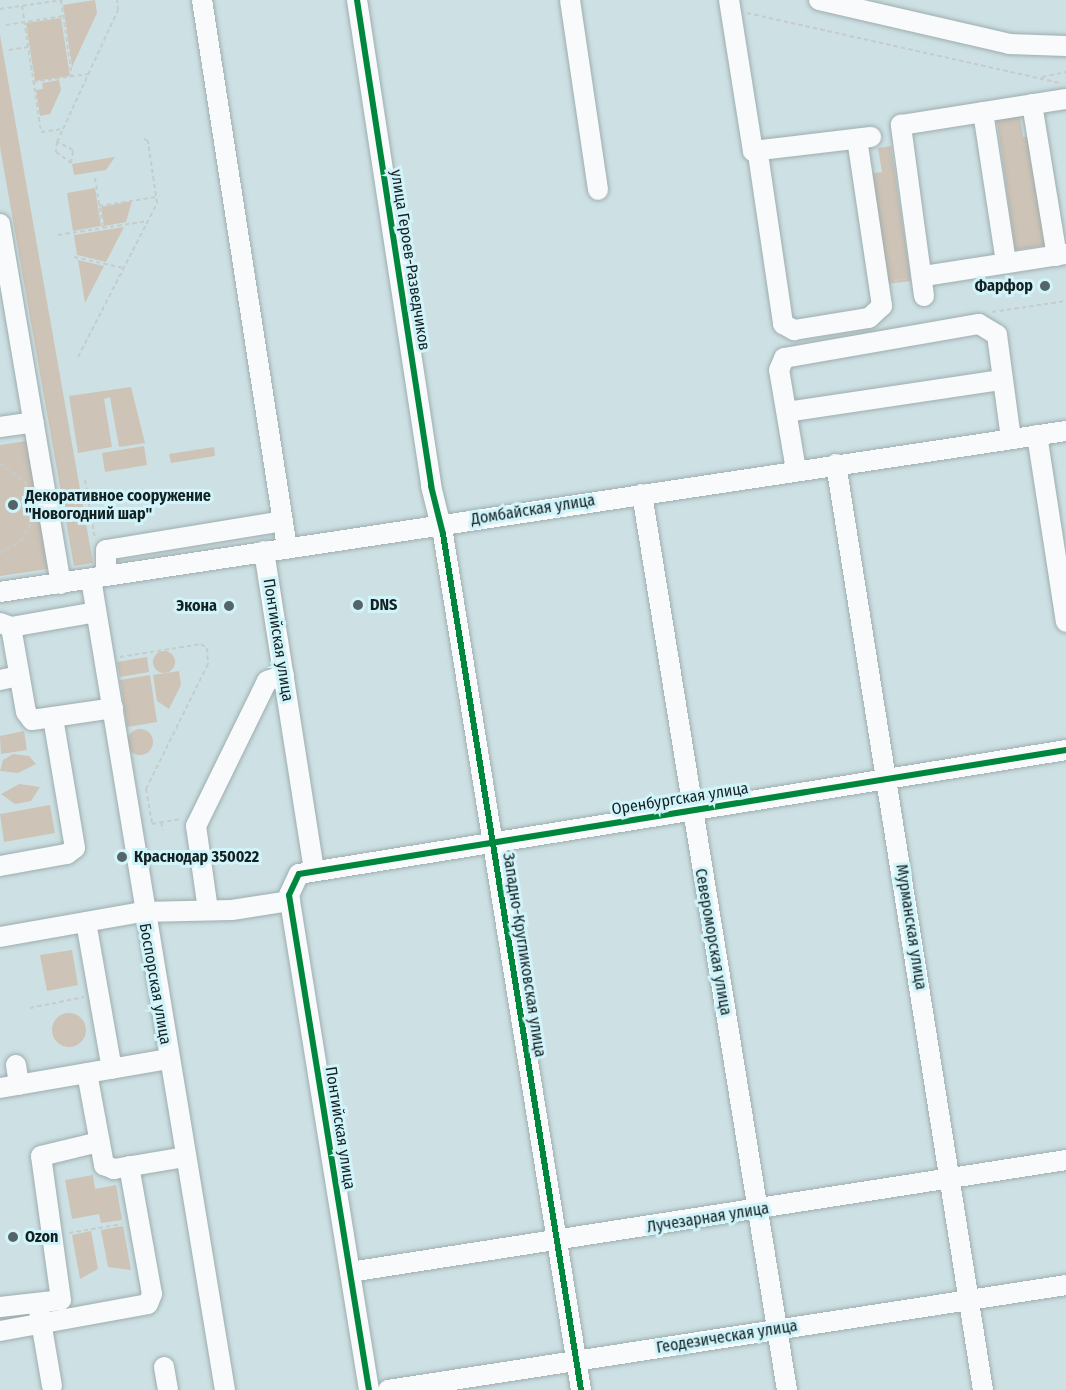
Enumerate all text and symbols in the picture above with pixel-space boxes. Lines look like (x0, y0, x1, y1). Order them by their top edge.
street label: улица Героев-Разведчиков (386, 168, 434, 352)
place label: Фарфор (975, 276, 1033, 296)
marker: Фарфор (1038, 279, 1052, 293)
place label: Декоративное сооружение "Новогодний шар" (25, 486, 211, 524)
street label: Домбайская улица (470, 491, 596, 529)
marker: Декоративное сооружение "Новогодний шар" (6, 498, 20, 512)
street label: Понтийская улица (259, 577, 297, 703)
place label: DNS (370, 595, 397, 615)
place label: Экона (176, 596, 217, 616)
marker: DNS (351, 598, 365, 612)
marker: Экона (222, 599, 236, 613)
street label: Оренбургская улица (610, 779, 750, 819)
place label: Краснодар 350022 (134, 847, 259, 867)
marker: Краснодар 350022 (115, 850, 129, 864)
street label: Западно-Кругликовская улица (498, 851, 550, 1059)
street label: Мурманская улица (892, 863, 930, 991)
street label: Североморская улица (691, 867, 735, 1017)
street label: Боспорская улица (135, 922, 175, 1046)
street label: Понтийская улица (321, 1065, 359, 1191)
street label: Лучезарная улица (646, 1199, 770, 1237)
place label: Ozon (25, 1227, 58, 1247)
marker: Ozon (6, 1230, 20, 1244)
street label: Геодезическая улица (655, 1316, 799, 1358)

